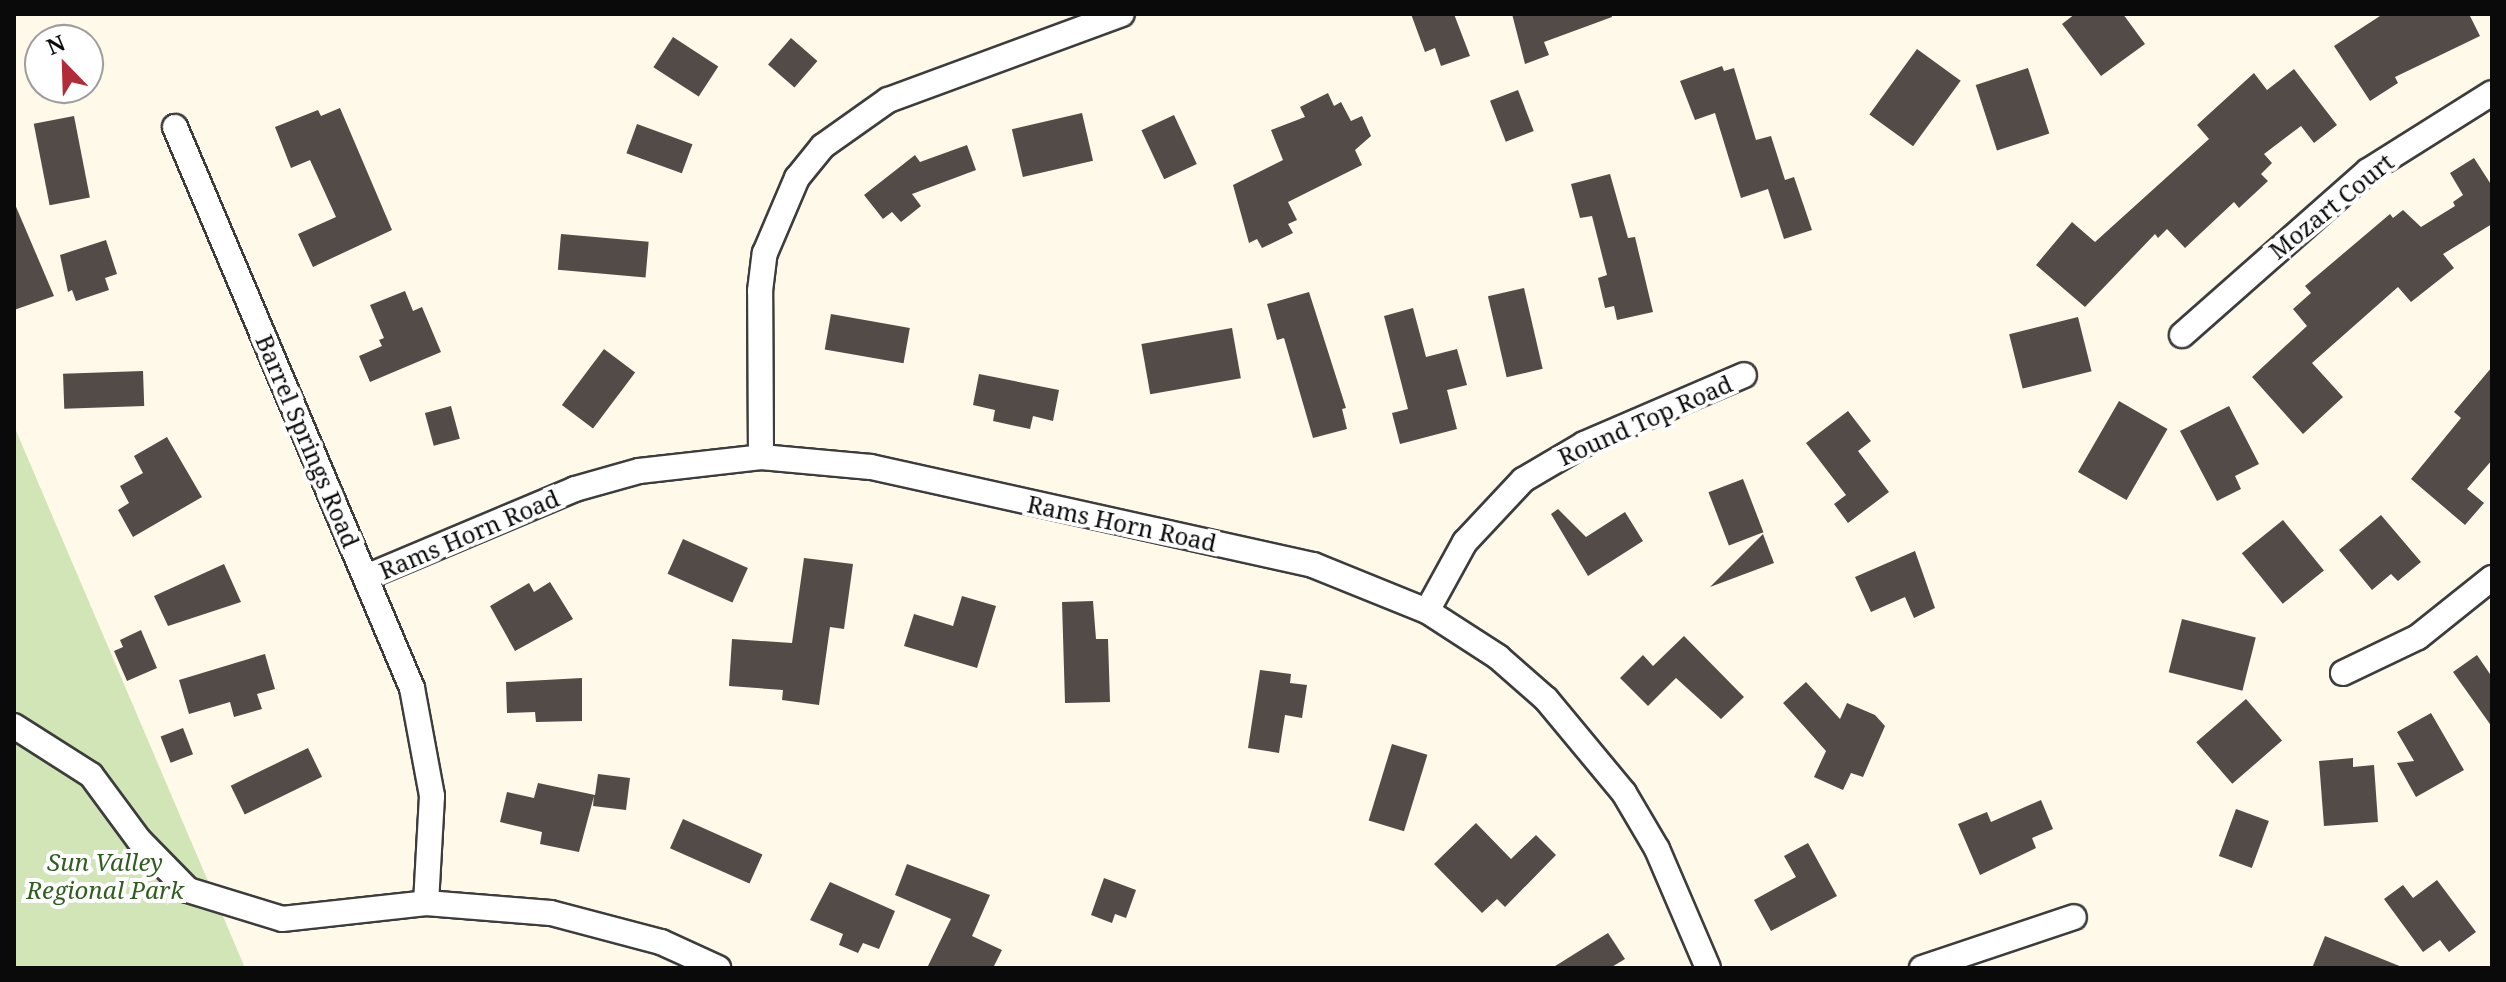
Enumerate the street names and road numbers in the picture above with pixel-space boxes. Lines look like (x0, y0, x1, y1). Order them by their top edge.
street label: Mozart Court (2263, 147, 2399, 265)
street label: Barrel Springs Road (250, 330, 366, 552)
street label: Round Top Road (1554, 369, 1736, 471)
street label: Rams Horn Road (375, 483, 563, 585)
street label: Rams Horn Road (1025, 489, 1219, 557)

